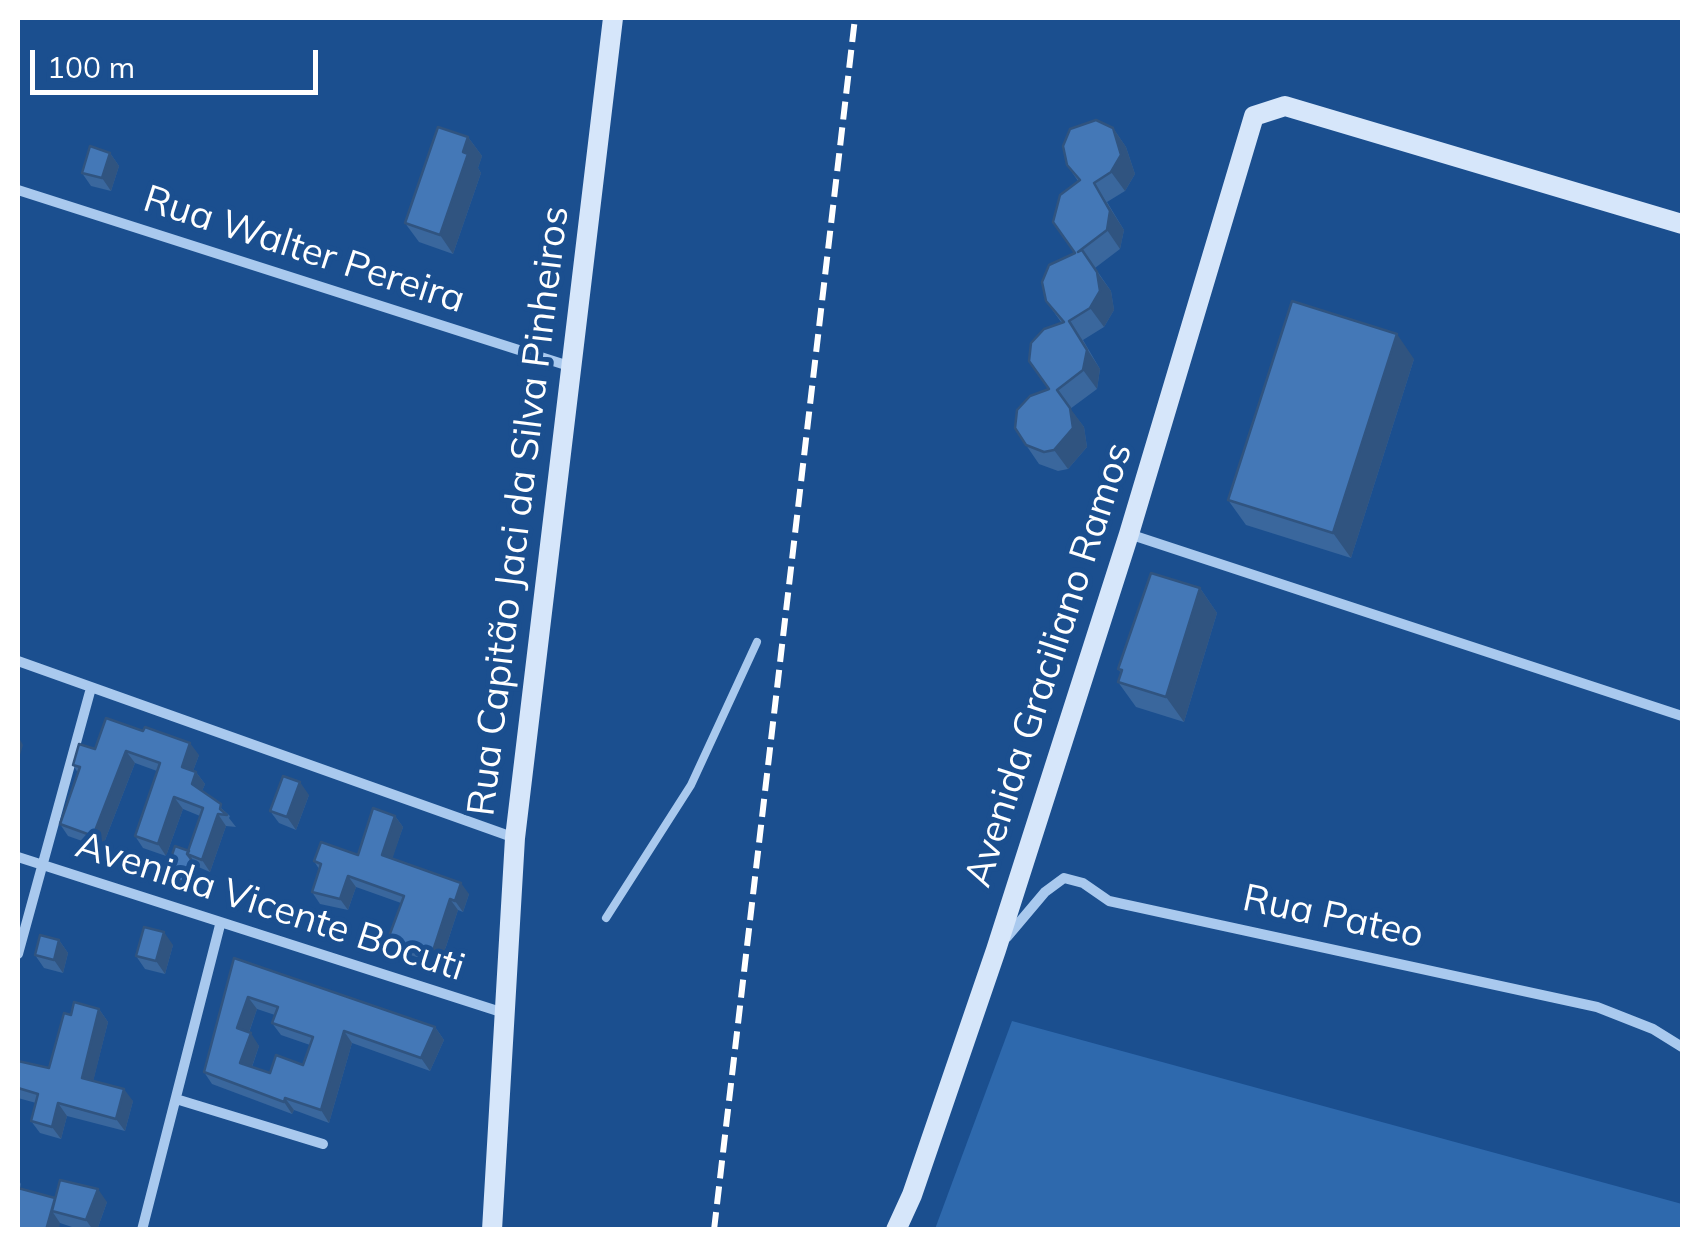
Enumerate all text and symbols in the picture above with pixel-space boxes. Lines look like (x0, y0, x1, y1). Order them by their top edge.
scale bar (35, 30, 322, 92)
text: 100 m (47, 48, 135, 86)
street label: Rua Walter Pereira (138, 177, 470, 323)
street label: Rua Capitão Jaci da Silva Pinheiros (459, 204, 579, 818)
street label: Avenida Graciliano Ramos (956, 437, 1142, 893)
street label: Avenida Vicente Bocuti (70, 823, 470, 991)
street label: Rua Pateo (1239, 876, 1427, 958)

